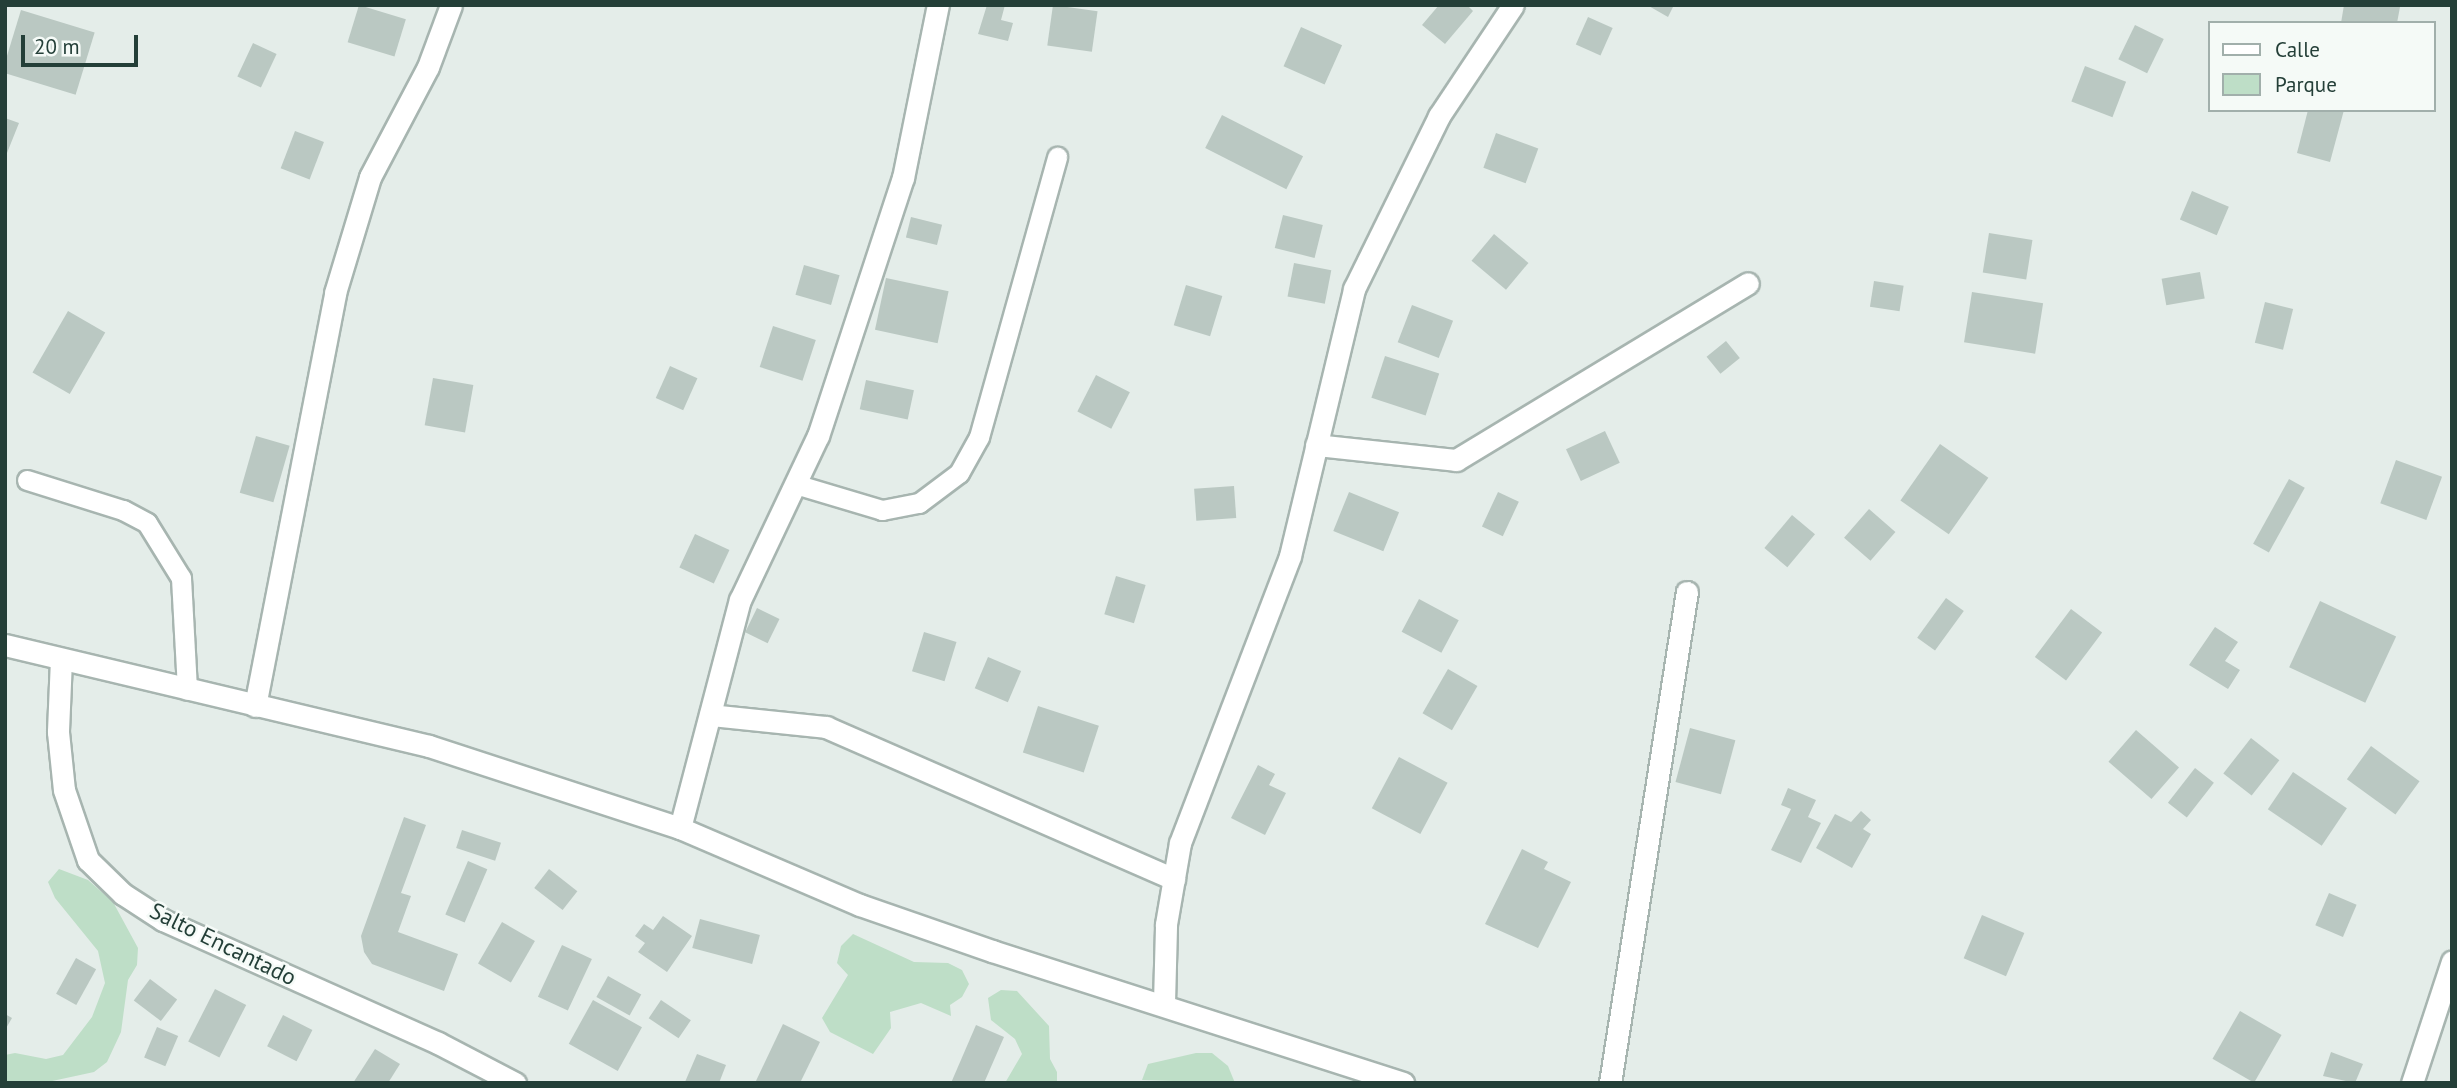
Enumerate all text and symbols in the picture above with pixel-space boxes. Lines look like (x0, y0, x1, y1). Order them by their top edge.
scale bar (24, 21, 142, 65)
legend (2208, 21, 2436, 112)
text: 20 m (34, 33, 80, 60)
text: Calle (2275, 36, 2320, 63)
text: Parque (2275, 71, 2337, 98)
street label: Salto Encantado (145, 897, 301, 991)

